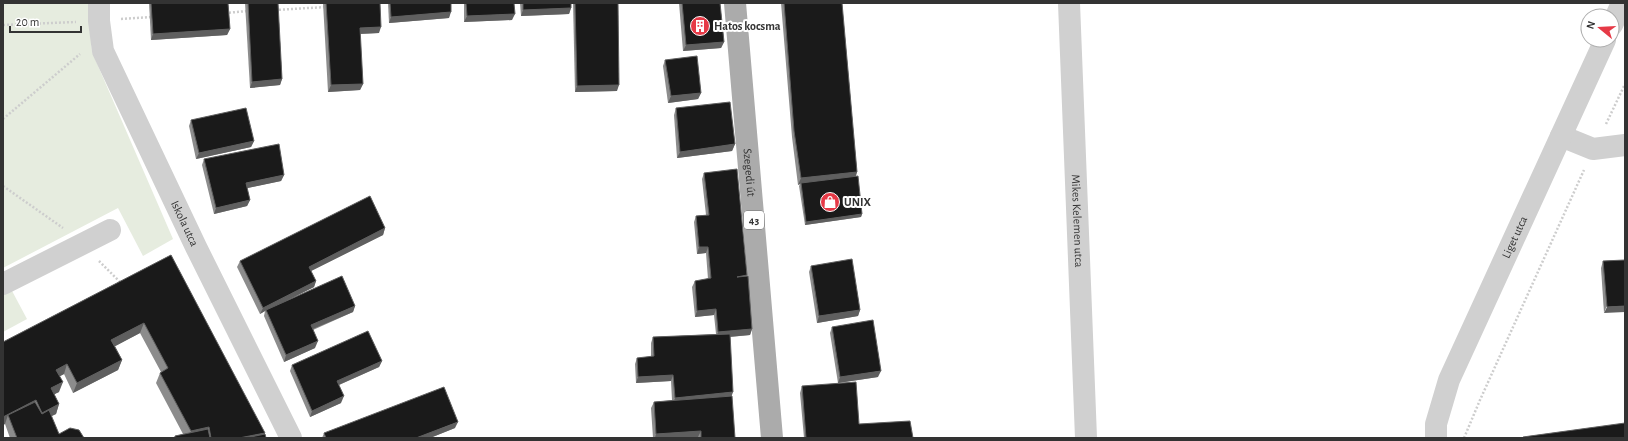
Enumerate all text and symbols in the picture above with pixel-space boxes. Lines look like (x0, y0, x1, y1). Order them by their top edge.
scale bar (10, 8, 81, 34)
north arrow (1580, 8, 1620, 48)
building icon: Hatos kocsma (689, 15, 711, 37)
text: 20 m (16, 16, 39, 28)
place label: Hatos kocsma (714, 20, 781, 32)
text: N (1585, 20, 1597, 30)
street label: Szegedi út (741, 148, 757, 197)
street label: Mikes Kelemen utca (1070, 174, 1085, 268)
shop icon: UNIX (819, 191, 841, 213)
place label: UNIX (844, 196, 872, 208)
street label: Iskola utca (169, 199, 201, 248)
road number: 43 (744, 211, 764, 229)
street label: Liget utca (1500, 214, 1530, 260)

